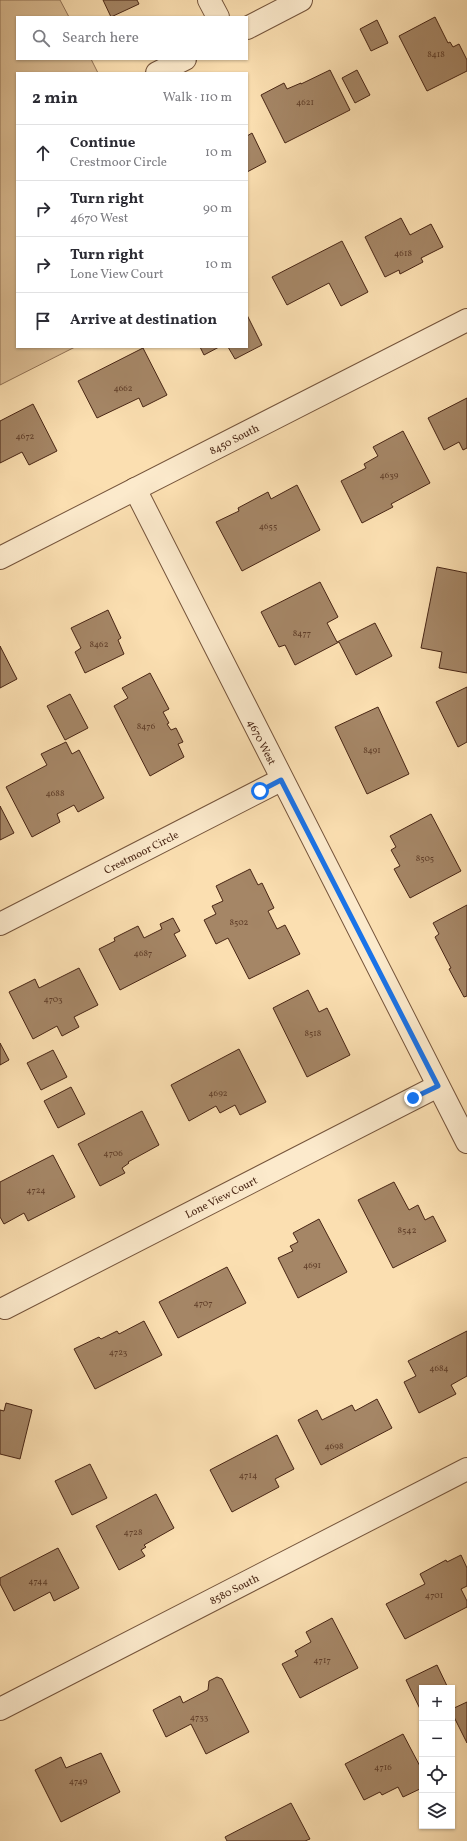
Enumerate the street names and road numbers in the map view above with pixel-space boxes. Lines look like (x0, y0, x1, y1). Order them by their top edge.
street label: 8450 South (207, 421, 263, 459)
street label: 4670 West (243, 717, 279, 768)
street label: Crestmoor Circle (102, 828, 182, 879)
street label: Lone View Court (183, 1174, 260, 1223)
street label: 8580 South (207, 1571, 262, 1609)

